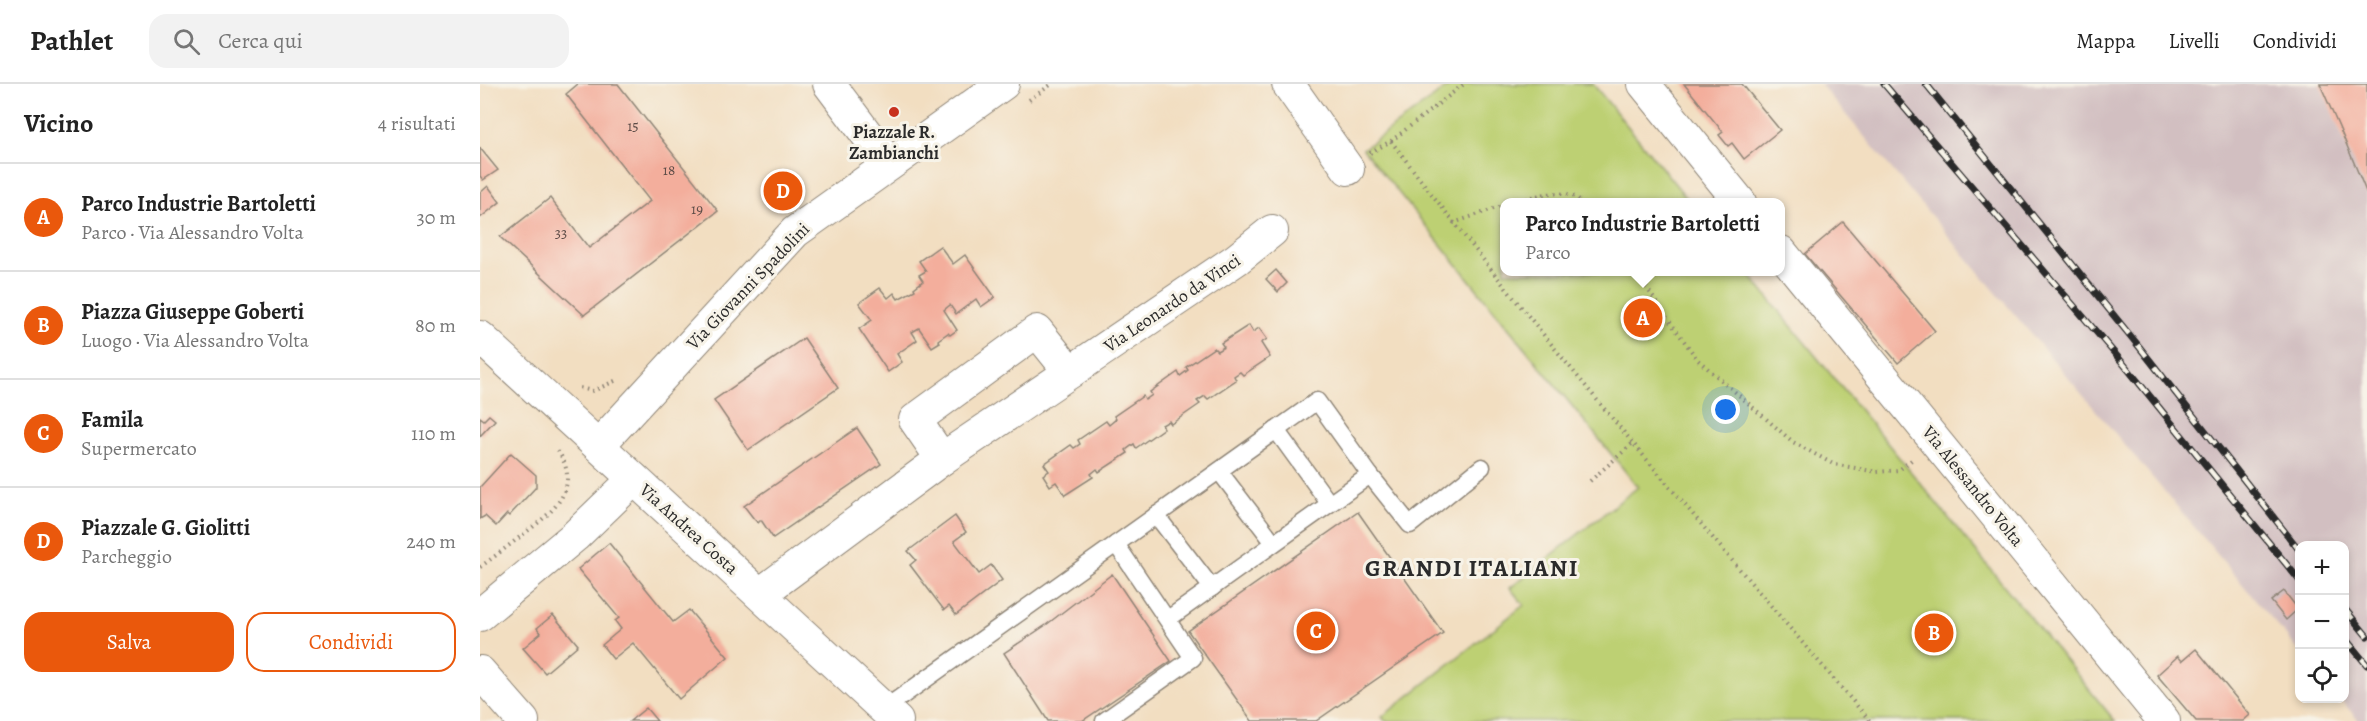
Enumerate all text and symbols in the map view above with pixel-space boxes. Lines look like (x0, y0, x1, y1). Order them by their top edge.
search box (149, 14, 569, 68)
text: Pathlet (30, 22, 113, 60)
icon: search (170, 25, 203, 58)
text: Cerca qui (218, 26, 303, 56)
text: Mappa (2076, 27, 2135, 55)
text: Livelli (2168, 27, 2220, 55)
text: Condividi (2253, 27, 2337, 55)
marker: Piazzale R. Zambianchi (887, 105, 901, 119)
text: Vicino (24, 106, 93, 141)
text: 4 risultati (378, 110, 456, 137)
house number: 15 (627, 116, 639, 136)
place label: Piazzale R. Zambianchi (849, 120, 939, 165)
house number: 18 (663, 160, 675, 180)
pin: D (764, 168, 802, 214)
text: Parco Industrie Bartoletti (81, 189, 316, 219)
popup (1500, 198, 1785, 276)
house number: 19 (691, 199, 703, 219)
text: A (37, 204, 50, 231)
text: 30 m (416, 204, 456, 231)
text: Parco Industrie Bartoletti (1525, 209, 1760, 239)
street label: Via Giovanni Spadolini (680, 217, 815, 355)
text: Parco · Via Alessandro Volta (81, 219, 304, 246)
house number: 33 (555, 223, 567, 243)
text: Parco (1525, 239, 1571, 266)
street label: Via Leonardo da Vinci (1098, 248, 1245, 358)
pin: A (1624, 296, 1662, 340)
text: Piazza Giuseppe Goberti (81, 297, 304, 327)
text: B (37, 312, 50, 339)
text: 80 m (415, 312, 456, 339)
text: Luogo · Via Alessandro Volta (81, 327, 309, 354)
your location (1711, 395, 1740, 424)
text: Famila (81, 405, 144, 435)
text: C (37, 420, 50, 447)
text: 110 m (411, 420, 456, 447)
street label: Via Alessandro Volta (1916, 420, 2030, 552)
text: Supermercato (81, 435, 197, 462)
street label: Via Andrea Costa (634, 478, 744, 580)
text: Piazzale G. Giolitti (81, 513, 250, 543)
text: D (37, 528, 50, 555)
text: 240 m (406, 528, 456, 555)
map controls (2295, 541, 2349, 703)
button: + (2295, 541, 2349, 595)
text: Parcheggio (81, 543, 172, 570)
district label: GRANDI ITALIANI (1365, 552, 1579, 584)
button: − (2295, 595, 2349, 649)
pin: C (1296, 608, 1336, 654)
pin: B (1914, 610, 1954, 656)
button: Salva (24, 612, 234, 672)
button: Condividi (246, 612, 456, 672)
button: locate (2295, 649, 2349, 703)

